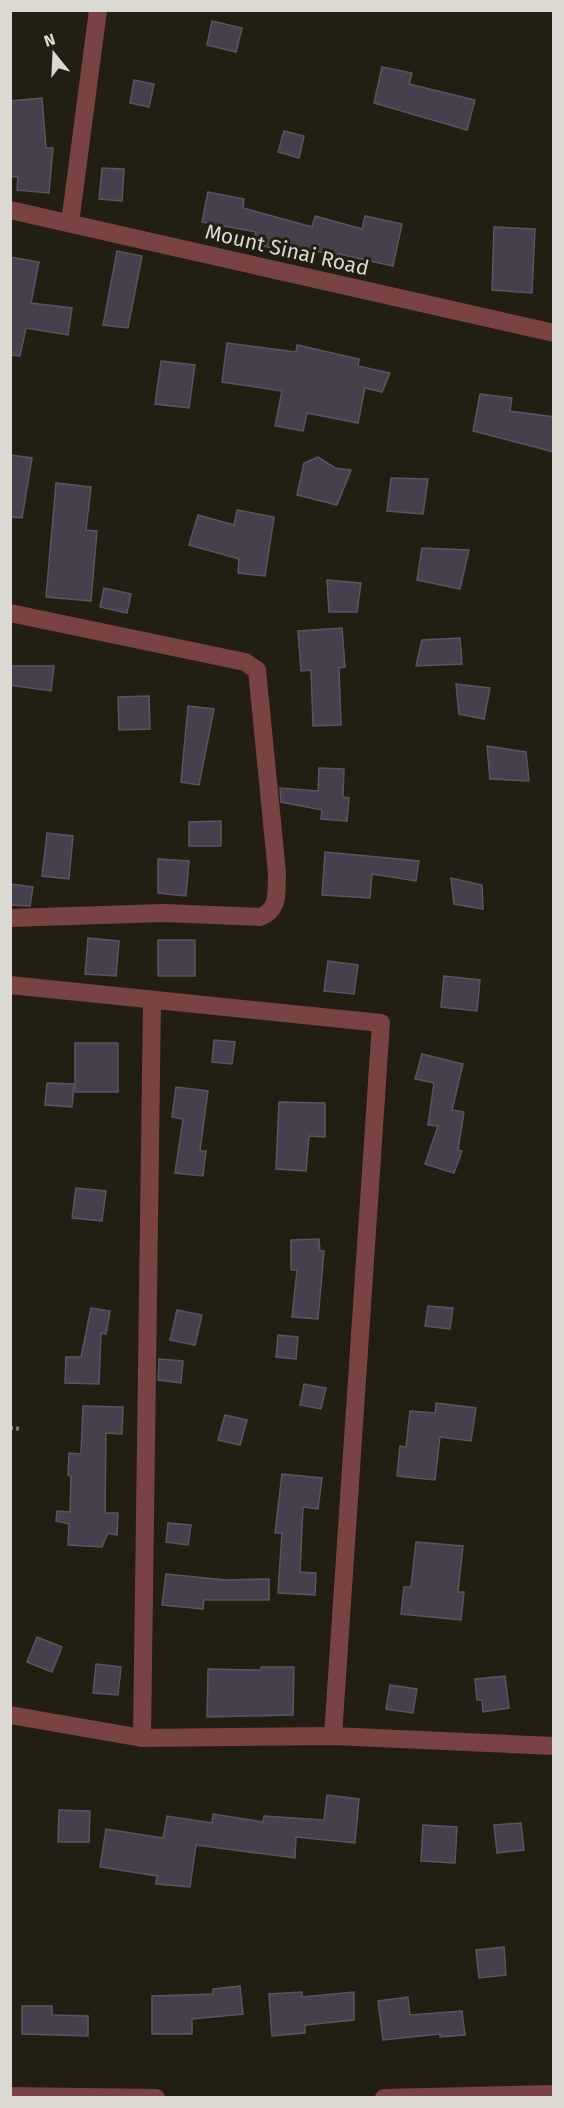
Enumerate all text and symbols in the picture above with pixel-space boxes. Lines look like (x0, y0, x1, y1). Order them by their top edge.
north arrow (24, 24, 84, 84)
text: N (42, 30, 57, 51)
street label: Mount Sinai Road (203, 219, 371, 281)

